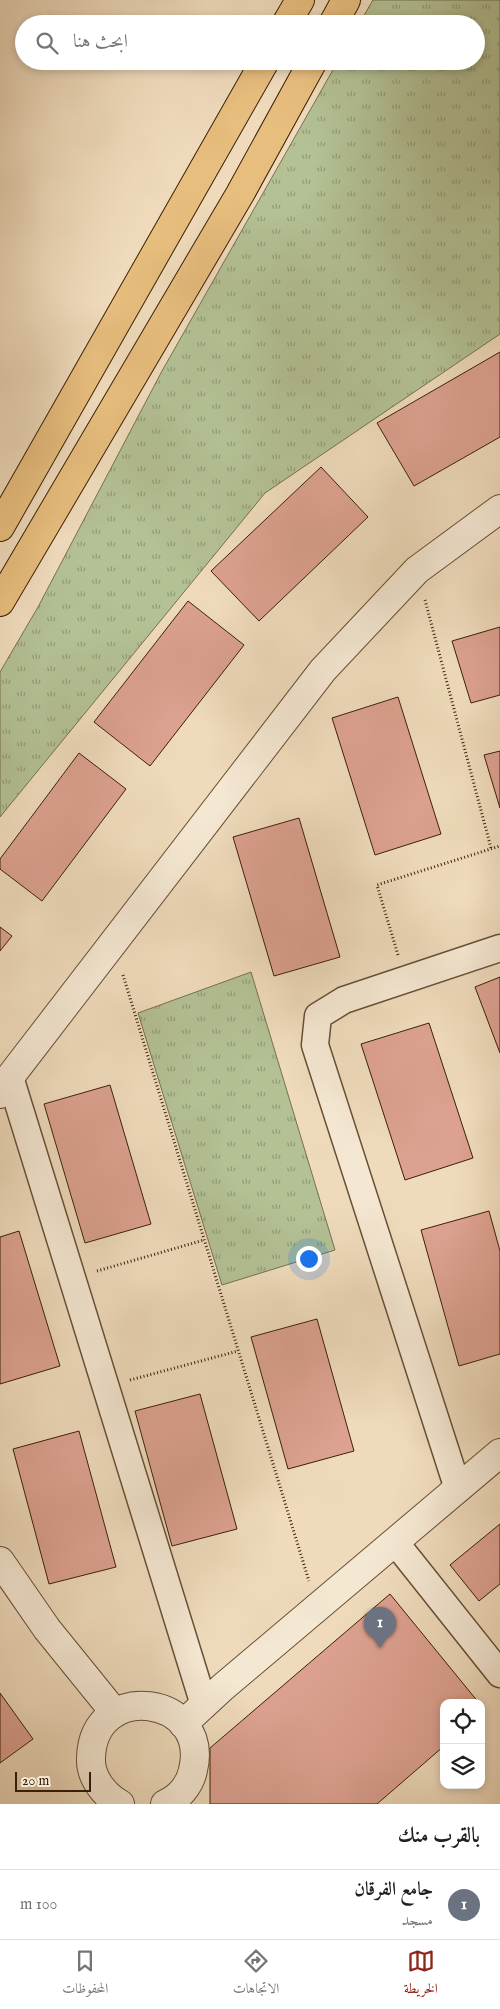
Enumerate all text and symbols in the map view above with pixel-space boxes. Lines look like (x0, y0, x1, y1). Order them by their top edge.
search box (15, 15, 485, 70)
icon: search (33, 29, 61, 57)
text: ابحث هنا (73, 30, 128, 54)
your location (296, 1246, 322, 1272)
pin: 1 (364, 1607, 396, 1648)
map controls (440, 1699, 485, 1789)
button: locate (440, 1699, 485, 1744)
button: layers (440, 1744, 485, 1789)
scale bar (15, 1769, 91, 1792)
text: 20 m (22, 1772, 49, 1790)
text: بالقرب منك (398, 1823, 480, 1850)
text: جامع الفرقان (354, 1878, 433, 1902)
text: 100 m (20, 1895, 57, 1915)
text: 1 (461, 1895, 467, 1915)
text: مسجد (402, 1911, 433, 1931)
tab: المحفوظات (62, 1947, 108, 2002)
tab: الاتجاهات (233, 1947, 279, 2002)
tab: الخريطة (404, 1947, 438, 2002)

